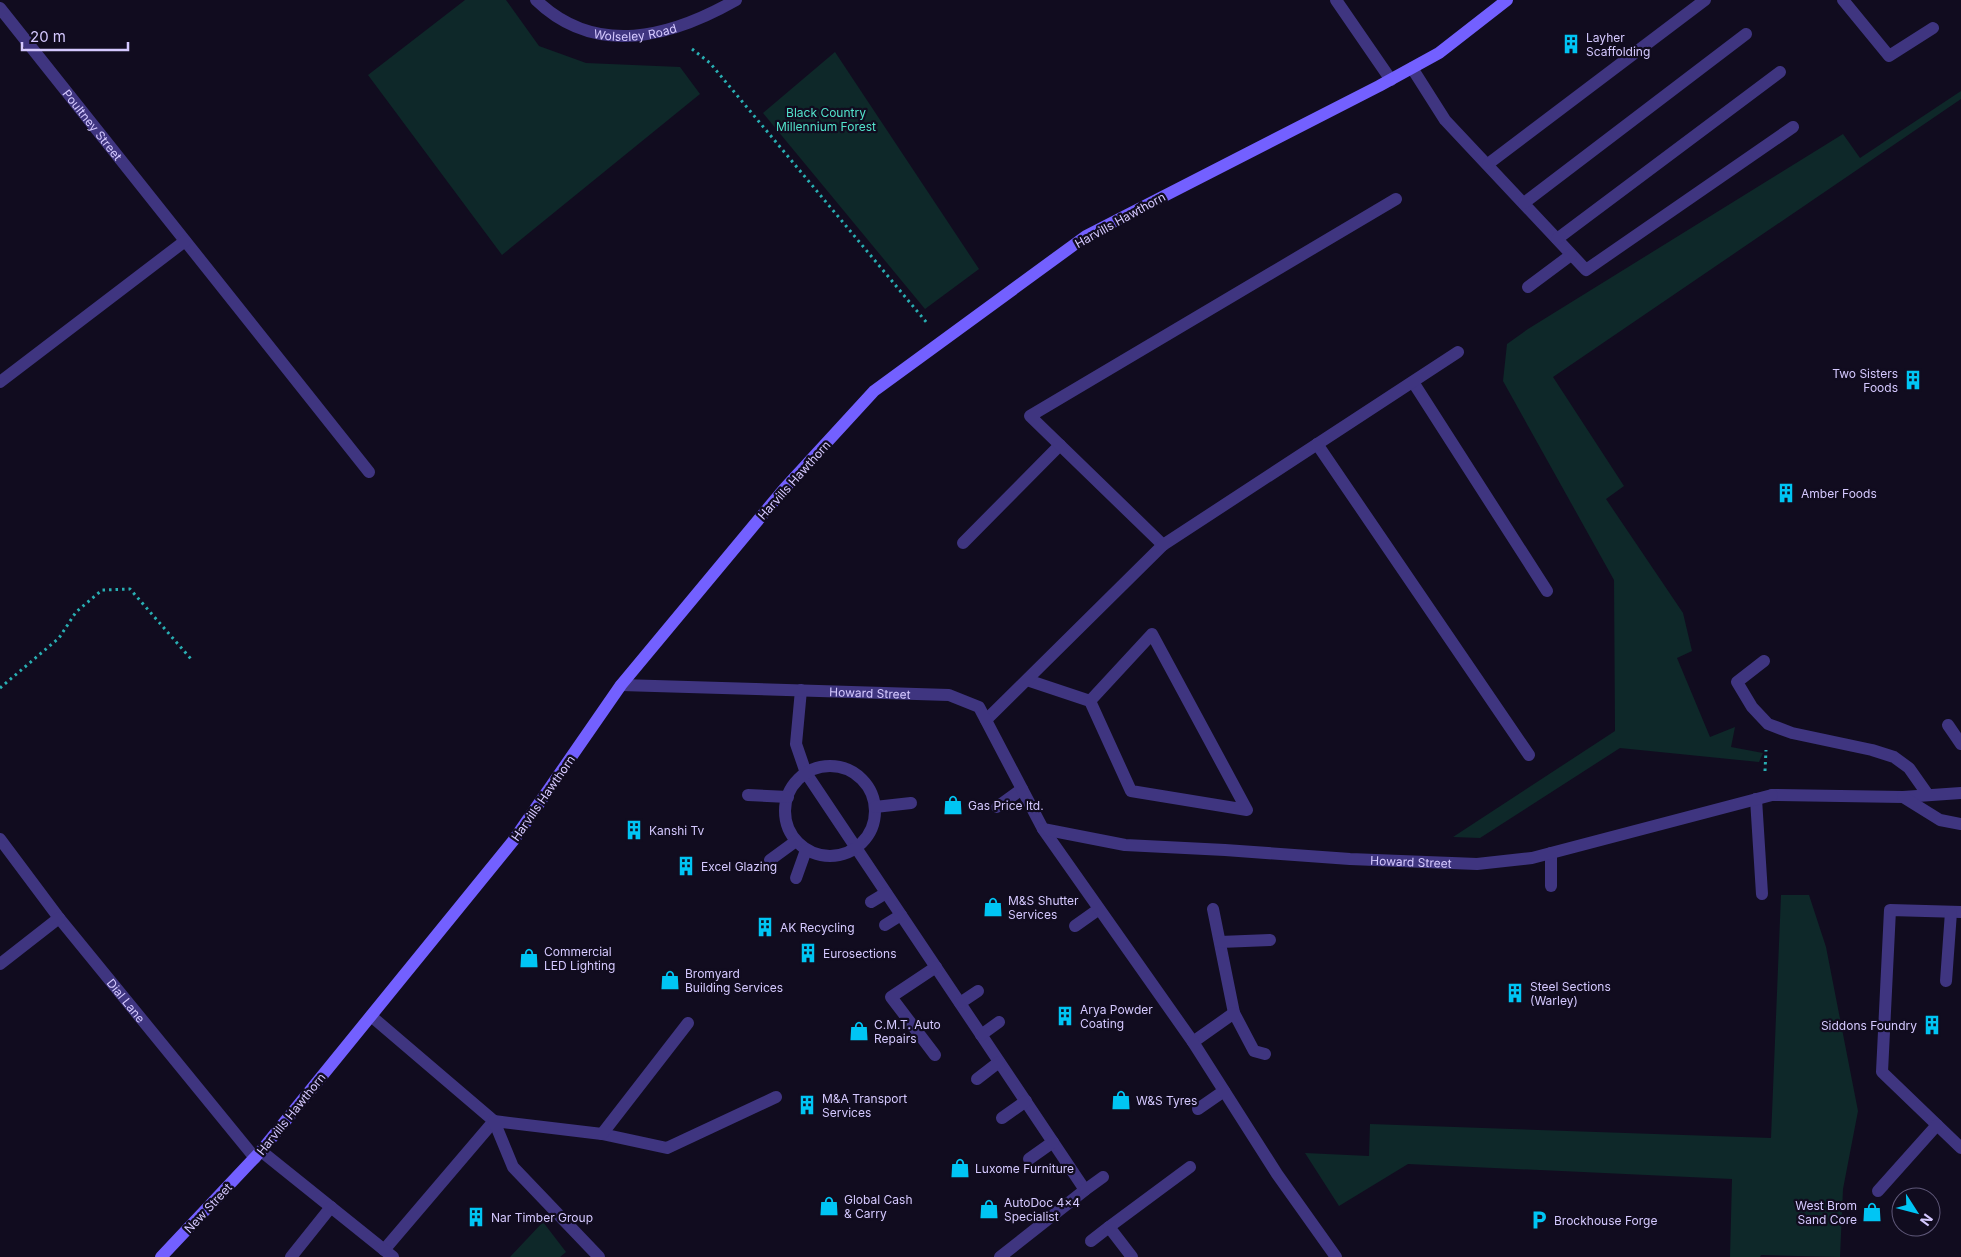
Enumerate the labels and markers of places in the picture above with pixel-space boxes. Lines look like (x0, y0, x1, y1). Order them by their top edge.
place label: Layher Scaffolding (1586, 30, 1650, 59)
building icon: Layher Scaffolding (1560, 33, 1582, 55)
place label: Two Sisters Foods (1832, 366, 1898, 395)
building icon: Two Sisters Foods (1902, 369, 1924, 391)
building icon: Amber Foods (1775, 482, 1797, 504)
place label: Amber Foods (1801, 486, 1877, 501)
shop icon: Gas Price ltd. (942, 794, 964, 816)
place label: Gas Price ltd. (968, 798, 1044, 813)
building icon: Kanshi Tv (623, 819, 645, 841)
place label: Kanshi Tv (649, 823, 705, 838)
building icon: Excel Glazing (675, 855, 697, 877)
place label: Excel Glazing (701, 859, 777, 874)
place label: M&S Shutter Services (1008, 893, 1079, 922)
shop icon: M&S Shutter Services (982, 896, 1004, 918)
building icon: AK Recycling (754, 916, 776, 938)
place label: AK Recycling (780, 920, 855, 935)
building icon: Eurosections (797, 942, 819, 964)
place label: Commercial LED Lighting (544, 944, 615, 973)
place label: Eurosections (823, 946, 896, 961)
shop icon: Commercial LED Lighting (518, 947, 540, 969)
place label: Bromyard Building Services (685, 966, 783, 995)
shop icon: Bromyard Building Services (659, 969, 681, 991)
place label: Steel Sections (Warley) (1530, 979, 1611, 1008)
building icon: Steel Sections (Warley) (1504, 982, 1526, 1004)
place label: Arya Powder Coating (1080, 1002, 1153, 1031)
building icon: Arya Powder Coating (1054, 1005, 1076, 1027)
building icon: Siddons Foundry (1921, 1014, 1943, 1036)
place label: C.M.T. Auto Repairs (874, 1017, 941, 1046)
place label: Siddons Foundry (1821, 1018, 1917, 1033)
shop icon: C.M.T. Auto Repairs (848, 1020, 870, 1042)
shop icon: W&S Tyres (1110, 1089, 1132, 1111)
place label: M&A Transport Services (822, 1091, 907, 1120)
place label: W&S Tyres (1136, 1093, 1197, 1108)
building icon: M&A Transport Services (796, 1094, 818, 1116)
shop icon: Luxome Furniture (949, 1157, 971, 1179)
place label: Luxome Furniture (975, 1161, 1074, 1176)
place label: Global Cash & Carry (844, 1192, 912, 1221)
shop icon: Global Cash & Carry (818, 1195, 840, 1217)
place label: AutoDoc 4x4 Specialist (1004, 1195, 1080, 1224)
shop icon: AutoDoc 4x4 Specialist (978, 1198, 1000, 1220)
place label: West Brom Sand Core (1795, 1198, 1857, 1227)
shop icon: West Brom Sand Core (1861, 1201, 1883, 1223)
building icon: Nar Timber Group (465, 1206, 487, 1228)
parking icon: Brockhouse Forge (1528, 1209, 1550, 1231)
place label: Nar Timber Group (491, 1210, 593, 1225)
place label: Brockhouse Forge (1554, 1213, 1657, 1228)

